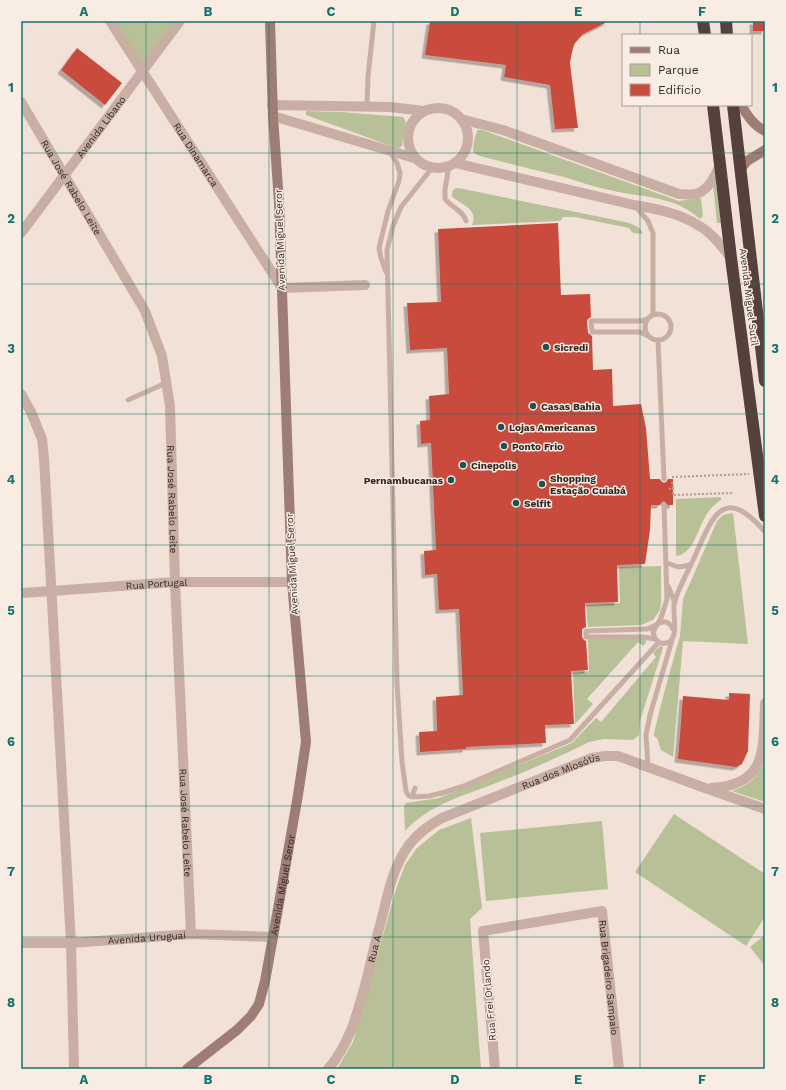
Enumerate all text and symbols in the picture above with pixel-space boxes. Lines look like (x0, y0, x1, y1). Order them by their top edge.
text: A (80, 4, 89, 19)
text: B (204, 4, 213, 19)
text: C (327, 4, 336, 19)
text: D (450, 4, 460, 19)
text: E (574, 4, 582, 19)
text: F (698, 4, 706, 19)
legend (622, 34, 752, 106)
text: Rua (658, 43, 680, 57)
text: Parque (658, 63, 699, 77)
text: 1 (8, 80, 14, 95)
text: 1 (772, 80, 778, 95)
text: Edifício (658, 83, 701, 97)
street label: Avenida Libano (74, 94, 127, 160)
street label: Rua Dinamarca (172, 121, 221, 189)
street label: Rua José Rabelo Leite (39, 138, 104, 237)
street label: Avenida Miguel Seror (273, 189, 287, 291)
text: 2 (7, 211, 15, 226)
text: 2 (771, 211, 779, 226)
street label: Avenida Miguel Sutil (738, 248, 760, 346)
text: 3 (7, 341, 15, 356)
text: 3 (771, 341, 779, 356)
marker: Sicredi (541, 342, 551, 352)
place label: Sicredi (554, 342, 588, 353)
marker: Casas Bahia (528, 401, 538, 411)
place label: Casas Bahia (541, 401, 601, 412)
marker: Lojas Americanas (496, 422, 506, 432)
place label: Lojas Americanas (509, 422, 596, 433)
marker: Ponto Frio (499, 441, 509, 451)
place label: Ponto Frio (512, 441, 563, 452)
street label: Rua José Rabelo Leite (166, 445, 180, 554)
marker: Cinepolis (458, 460, 468, 470)
place label: Cinepolis (471, 460, 517, 471)
text: 4 (7, 472, 16, 487)
text: 4 (771, 472, 780, 487)
place label: Shopping Estação Cuiabá (550, 473, 626, 496)
place label: Pernambucanas (364, 475, 444, 486)
marker: Pernambucanas (446, 475, 456, 485)
marker: Shopping Estação Cuiabá (537, 479, 547, 489)
marker: Selfit (511, 498, 521, 508)
place label: Selfit (524, 498, 552, 509)
street label: Avenida Miguel Seror (284, 513, 300, 615)
street label: Rua Portugal (125, 577, 188, 591)
text: 5 (7, 603, 15, 618)
text: 5 (771, 603, 779, 618)
text: 6 (7, 734, 15, 749)
text: 6 (771, 734, 779, 749)
street label: Rua dos Miosótis (520, 751, 601, 791)
street label: Rua José Rabelo Leite (178, 768, 194, 878)
street label: Avenida Miguel Seror (268, 834, 296, 936)
text: 7 (7, 864, 15, 879)
text: 7 (771, 864, 779, 879)
street label: Rua Brigadeiro Sampaio (597, 919, 621, 1036)
street label: Avenida Uruguai (107, 929, 186, 946)
street label: Rua A (365, 933, 383, 963)
street label: Rua Frei Orlando (480, 959, 498, 1041)
text: 8 (7, 995, 15, 1010)
text: 8 (771, 995, 779, 1010)
text: A (80, 1072, 89, 1087)
text: B (204, 1072, 213, 1087)
text: C (327, 1072, 336, 1087)
text: D (450, 1072, 460, 1087)
text: E (574, 1072, 582, 1087)
text: F (698, 1072, 706, 1087)

